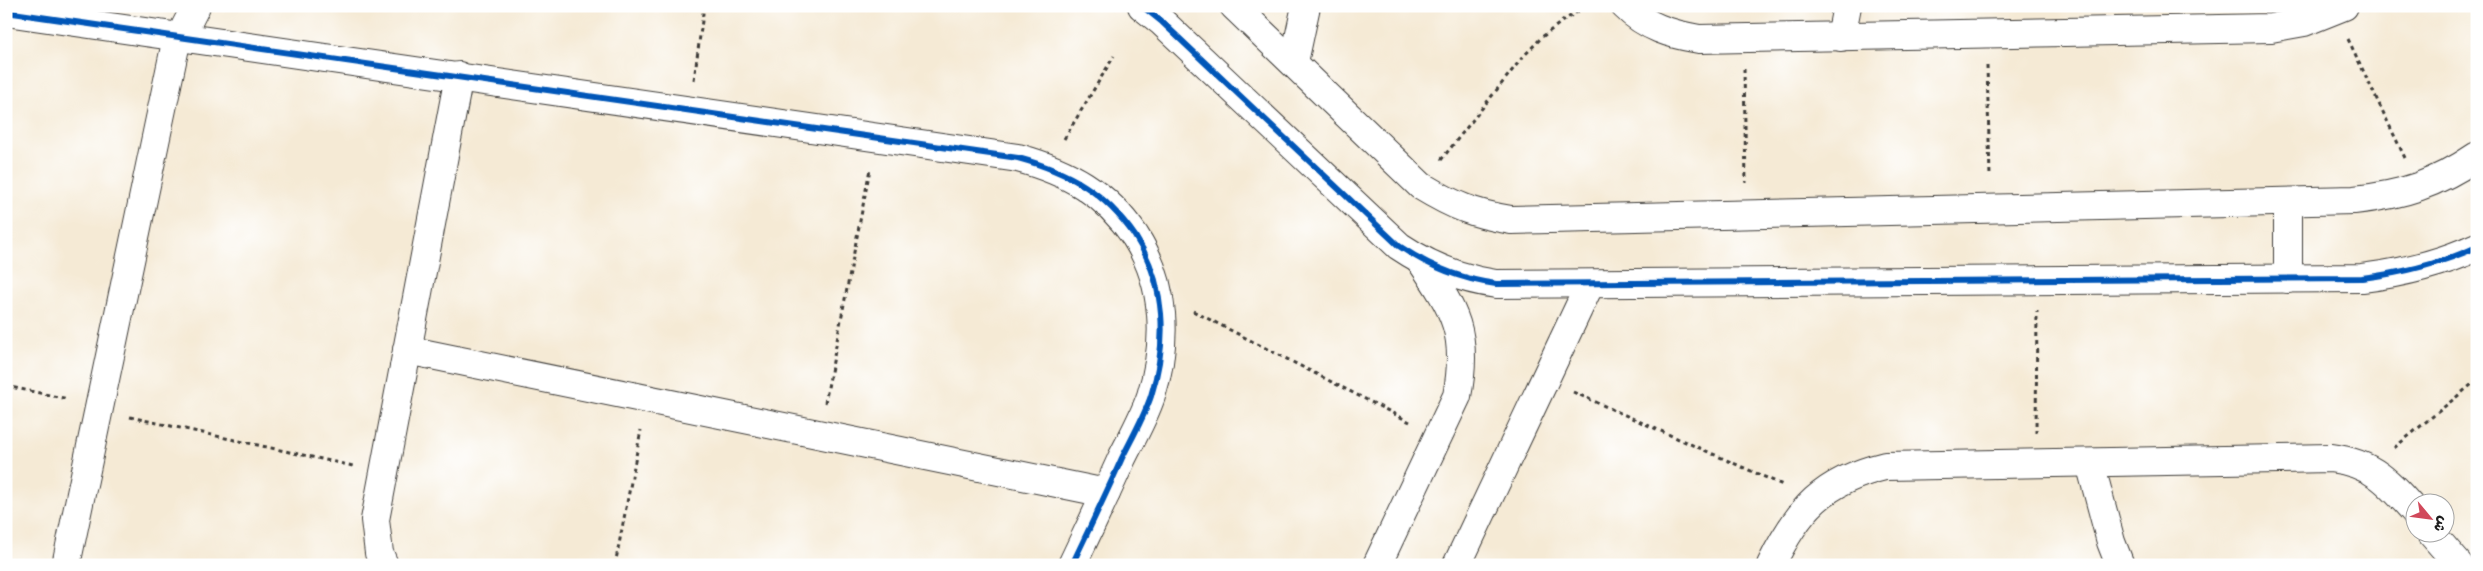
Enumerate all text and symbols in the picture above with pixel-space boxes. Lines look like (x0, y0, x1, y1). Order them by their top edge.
north arrow (2406, 494, 2456, 544)
text: ش (2430, 513, 2453, 535)

